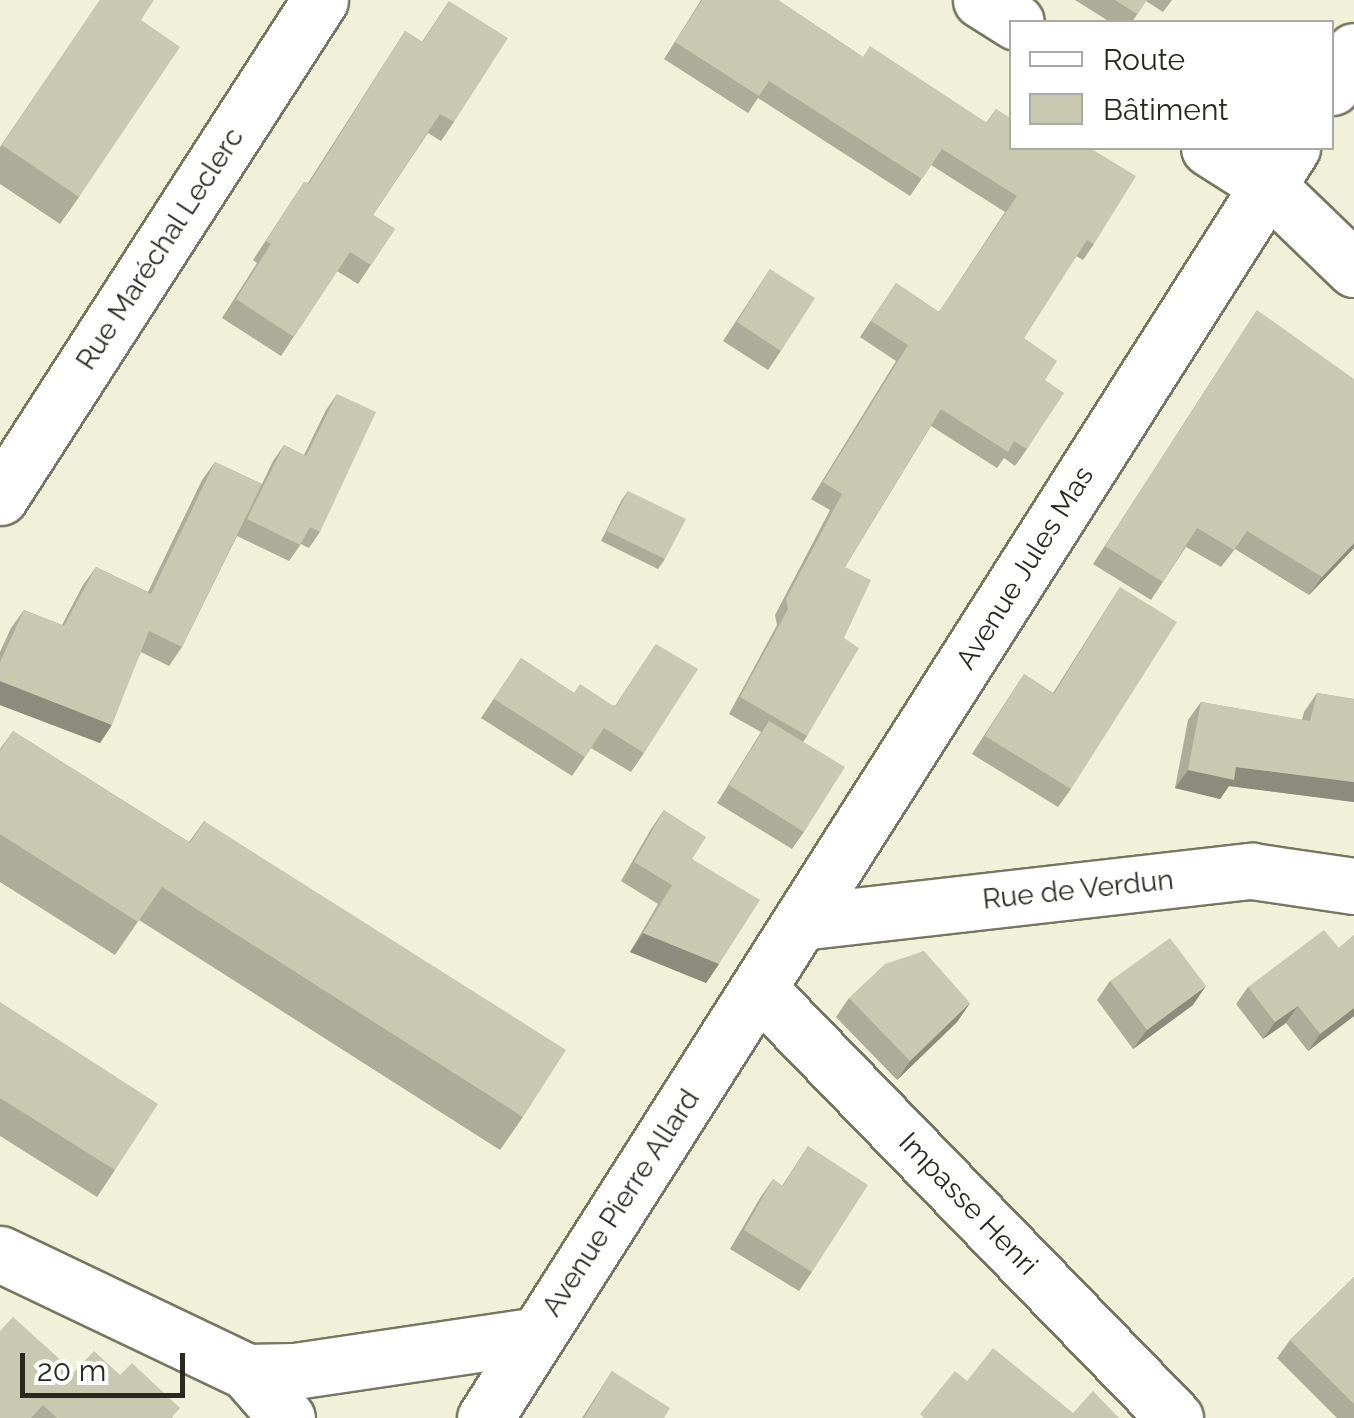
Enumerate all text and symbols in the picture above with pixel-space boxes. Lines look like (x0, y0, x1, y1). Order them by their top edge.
legend (1009, 20, 1334, 150)
text: Route (1103, 42, 1185, 77)
text: Bâtiment (1103, 92, 1228, 127)
street label: Rue Maréchal Leclerc (69, 122, 251, 376)
street label: Avenue Jules Mas (949, 460, 1101, 676)
street label: Rue de Verdun (980, 863, 1176, 917)
street label: Avenue Pierre Allard (535, 1083, 707, 1323)
street label: Impasse Henri (892, 1126, 1044, 1282)
scale bar (25, 1333, 190, 1395)
text: 20 m (37, 1353, 106, 1388)

